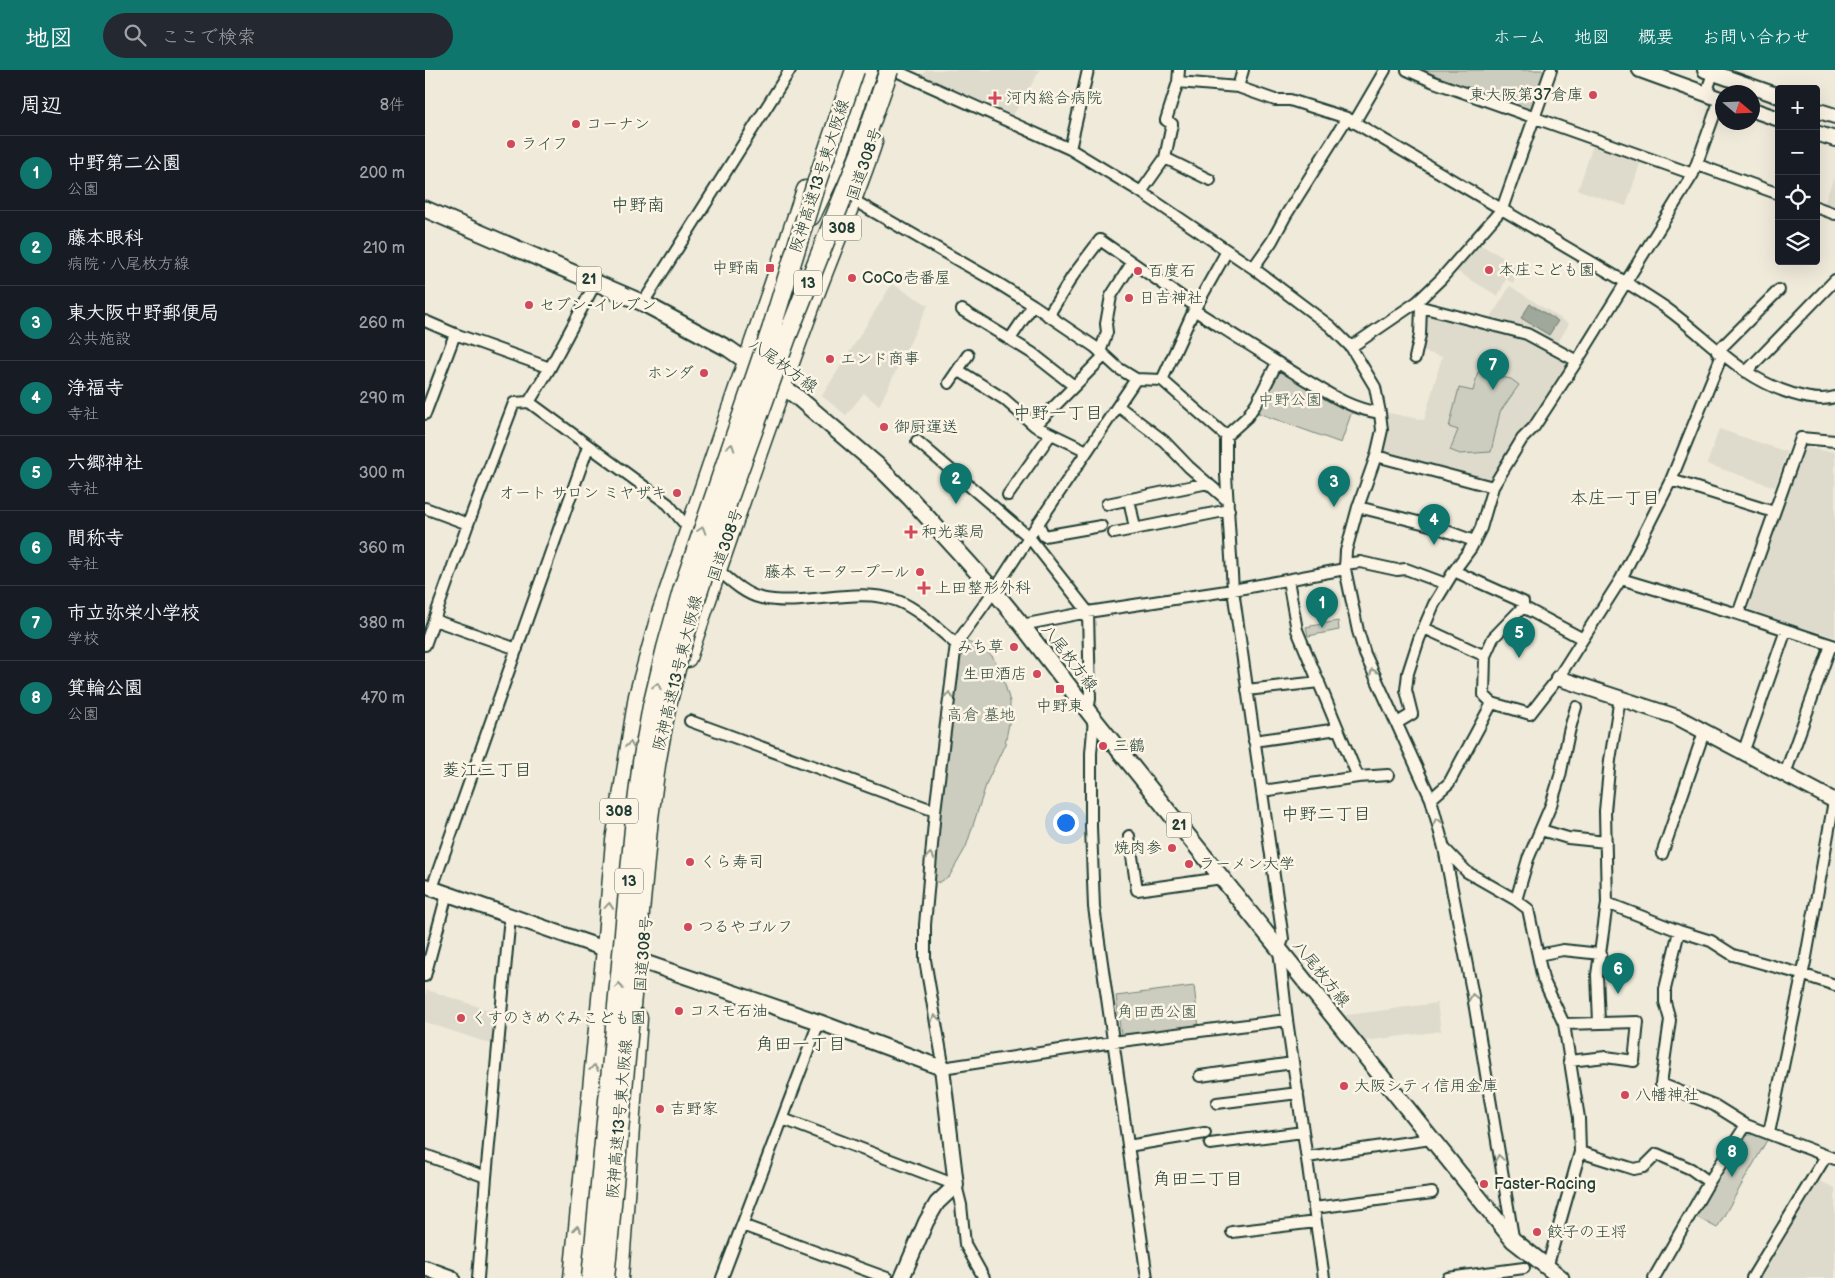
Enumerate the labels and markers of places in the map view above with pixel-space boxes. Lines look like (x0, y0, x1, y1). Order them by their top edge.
place label: 東大阪第37倉庫 (1469, 86, 1583, 105)
place label: 河内総合病院 (1006, 89, 1102, 108)
marker: 東大阪第37倉庫 (1587, 89, 1599, 101)
marker: 河内総合病院 (988, 91, 1002, 105)
place label: コーナン (586, 115, 650, 134)
marker: コーナン (570, 118, 582, 130)
place label: ライフ (521, 135, 568, 154)
marker: ライフ (505, 138, 517, 150)
place label: 中野南 (712, 259, 760, 278)
place label: 本庄こども園 (1499, 261, 1595, 280)
marker: 中野南 (764, 262, 776, 274)
place label: 百度石 (1148, 262, 1196, 281)
marker: 本庄こども園 (1483, 264, 1495, 276)
marker: 百度石 (1132, 265, 1144, 277)
place label: CoCo壱番屋 (862, 269, 951, 288)
marker: CoCo壱番屋 (846, 272, 858, 284)
place label: 日吉神社 (1139, 289, 1203, 308)
marker: 日吉神社 (1123, 292, 1135, 304)
place label: セブン-イレブン (539, 296, 657, 315)
marker: セブン-イレブン (523, 299, 535, 311)
pin: 7 (1477, 349, 1509, 390)
place label: エンド商事 (840, 350, 920, 369)
marker: エンド商事 (824, 353, 836, 365)
place label: ホンダ (647, 364, 694, 383)
marker: ホンダ (698, 367, 710, 379)
place label: 御厨運送 (894, 418, 958, 437)
marker: 御厨運送 (878, 421, 890, 433)
pin: 2 (940, 463, 972, 504)
pin: 3 (1318, 466, 1350, 507)
place label: オート サロン ミヤザキ (499, 484, 667, 503)
marker: オート サロン ミヤザキ (671, 487, 683, 499)
pin: 4 (1418, 504, 1450, 545)
place label: 和光薬局 (921, 523, 985, 542)
marker: 和光薬局 (905, 526, 917, 538)
place label: 藤本 モータープール (765, 563, 910, 582)
marker: 藤本 モータープール (914, 566, 926, 578)
place label: 上田整形外科 (935, 579, 1031, 598)
marker: 上田整形外科 (917, 581, 931, 595)
pin: 1 (1306, 587, 1338, 628)
pin: 5 (1503, 617, 1535, 658)
place label: みち草 (957, 638, 1004, 657)
marker: みち草 (1008, 641, 1020, 653)
place label: 生田酒店 (963, 665, 1027, 684)
marker: 生田酒店 (1031, 668, 1043, 680)
marker: 中野東 (1054, 683, 1066, 695)
place label: 中野東 (1036, 697, 1084, 716)
place label: 三鶴 (1113, 737, 1145, 756)
marker: 三鶴 (1097, 740, 1109, 752)
place label: 焼肉参 (1114, 839, 1162, 858)
marker: 焼肉参 (1166, 842, 1178, 854)
place label: くら寿司 (700, 853, 764, 872)
place label: ラーメン大学 (1199, 855, 1295, 874)
marker: くら寿司 (684, 856, 696, 868)
marker: ラーメン大学 (1183, 858, 1195, 870)
place label: つるやゴルフ (698, 918, 793, 937)
marker: つるやゴルフ (682, 921, 694, 933)
pin: 6 (1602, 953, 1634, 994)
place label: コスモ石油 (689, 1002, 768, 1021)
marker: コスモ石油 (673, 1005, 685, 1017)
place label: くすのきめぐみこども園 (471, 1009, 646, 1028)
marker: くすのきめぐみこども園 (455, 1012, 467, 1024)
place label: 大阪シティ信用金庫 (1354, 1077, 1498, 1096)
marker: 大阪シティ信用金庫 (1338, 1080, 1350, 1092)
place label: 八幡神社 (1635, 1086, 1699, 1105)
marker: 八幡神社 (1619, 1089, 1631, 1101)
place label: 吉野家 (670, 1100, 718, 1119)
marker: 吉野家 (654, 1103, 666, 1115)
pin: 8 (1716, 1136, 1748, 1177)
place label: Faster-Racing (1494, 1175, 1596, 1194)
marker: Faster-Racing (1478, 1178, 1490, 1190)
place label: 餃子の王将 (1547, 1223, 1627, 1242)
marker: 餃子の王将 (1531, 1226, 1543, 1238)

